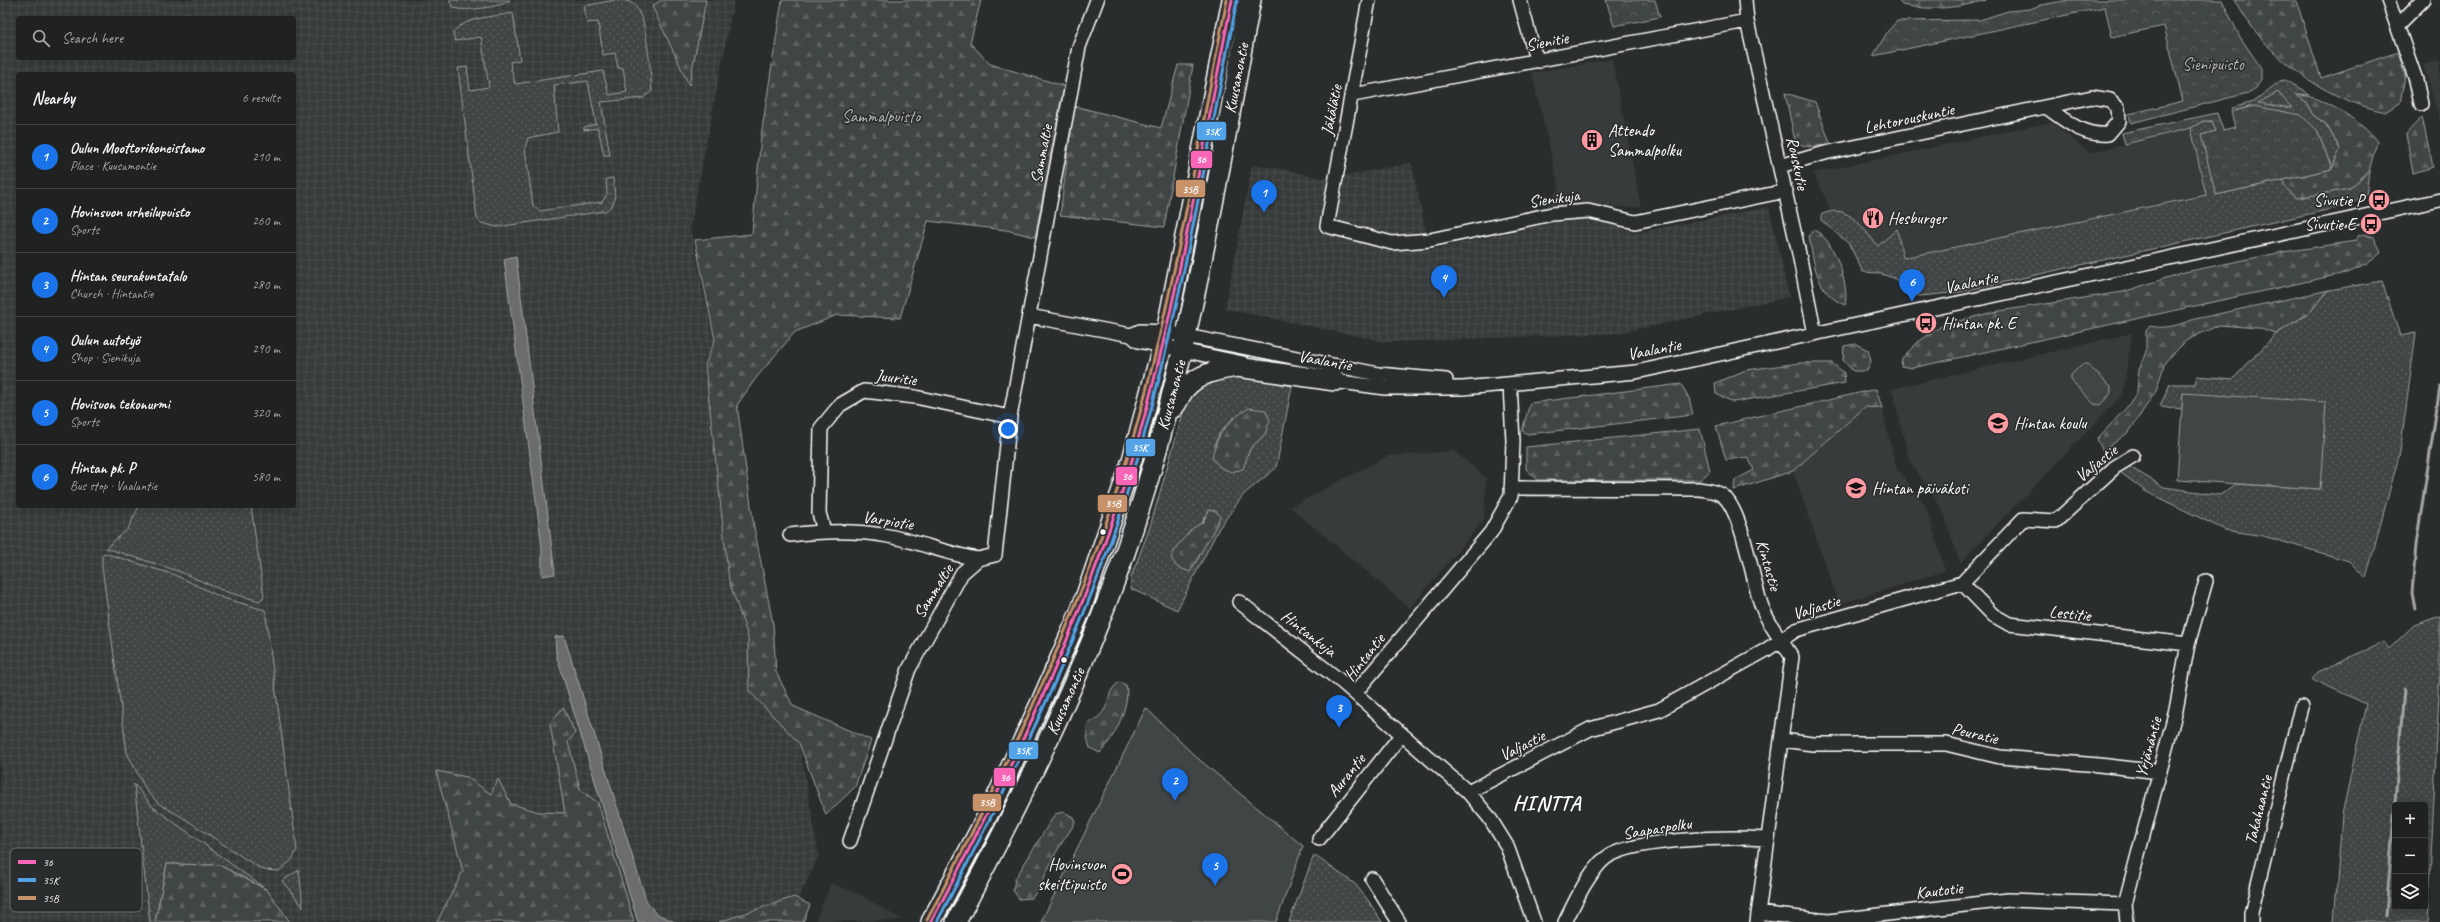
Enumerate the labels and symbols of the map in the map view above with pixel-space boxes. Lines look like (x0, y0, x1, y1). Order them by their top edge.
street label: Sienitie (1524, 27, 1571, 56)
street label: Kuusamontie (1219, 40, 1254, 115)
park label: Sienipuisto (2182, 54, 2245, 75)
street label: Jäkälätie (1316, 82, 1347, 138)
street label: Lehtorouskuntie (1862, 98, 1957, 138)
park label: Sammalpuisto (842, 106, 922, 127)
place label: Attendo Sammalpolku (1608, 120, 1683, 161)
street label: Sammaltie (1026, 121, 1058, 185)
line badge: 35K (1196, 121, 1227, 141)
text: 35K (1204, 124, 1222, 138)
building icon: Attendo Sammalpolku (1579, 127, 1605, 153)
street label: Rouskutie (1782, 135, 1814, 193)
line badge: 36 (1190, 150, 1213, 169)
text: 36 (1196, 152, 1207, 166)
line badge: 35B (1175, 179, 1206, 198)
pin: 1 (1251, 180, 1277, 213)
text: 35B (1182, 182, 1199, 196)
street label: Sienikuja (1527, 184, 1582, 212)
bus stop icon: Sivutie P (2366, 187, 2392, 213)
place label: Sivutie P (2314, 190, 2366, 211)
restaurant icon: Hesburger (1860, 205, 1886, 231)
place label: Hesburger (1888, 208, 1948, 229)
bus stop icon: Sivutie E (2358, 211, 2384, 237)
place label: Sivutie E (2305, 214, 2358, 235)
pin: 4 (1431, 265, 1457, 298)
street label: Vaalantie (1943, 266, 2001, 298)
pin: 6 (1899, 269, 1925, 302)
bus stop icon: Hintan pk. E (1913, 310, 1939, 336)
place label: Hintan pk. E (1942, 313, 2018, 334)
street label: Vaalantie (1626, 334, 1684, 365)
street label: Vaalantie (1297, 346, 1355, 376)
street label: Kuusamontie (1152, 357, 1191, 432)
street label: Juuritie (873, 364, 919, 391)
school or university icon: Hintan koulu (1985, 410, 2011, 436)
place label: Hintan koulu (2014, 413, 2088, 434)
your location (998, 419, 1018, 439)
line badge: 35K (1125, 438, 1156, 457)
street label: Valjastie (2071, 439, 2123, 487)
text: 35K (1132, 440, 1150, 454)
line badge: 36 (1115, 466, 1138, 486)
text: 36 (1122, 469, 1133, 483)
school or university icon: Hintan päiväkoti (1843, 475, 1869, 501)
place label: Hintan päiväkoti (1872, 478, 1970, 499)
line badge: 35B (1097, 494, 1128, 513)
text: 35B (1105, 496, 1122, 510)
street label: Varpiotie (861, 506, 916, 535)
unlabelled marker (1098, 527, 1108, 537)
street label: Kintastie (1751, 537, 1786, 594)
street label: Sammaltie (909, 559, 959, 622)
street label: Valjastie (1790, 590, 1844, 625)
street label: Lestitie (2048, 601, 2093, 626)
street label: Hintankuja (1277, 605, 1342, 662)
street label: Hintantie (1339, 628, 1391, 685)
unlabelled marker (1059, 655, 1069, 665)
street label: Kuusamontie (1041, 663, 1090, 738)
pin: 3 (1326, 695, 1352, 728)
street label: Yrjänäntie (2130, 713, 2167, 780)
street label: Peuratie (1950, 718, 2001, 749)
street label: Valjastie (1496, 724, 1550, 766)
line badge: 35K (1008, 741, 1039, 760)
text: 35K (1015, 743, 1033, 757)
street label: Aurantie (1323, 748, 1371, 801)
line badge: 36 (993, 767, 1016, 787)
pin: 2 (1162, 768, 1188, 801)
text: 36 (1000, 770, 1011, 784)
street label: Takahaantie (2240, 772, 2278, 847)
district label: HINTTA (1513, 790, 1581, 816)
line badge: 35B (972, 793, 1002, 812)
text: 35B (979, 795, 996, 809)
street label: Saapaspolku (1621, 812, 1695, 844)
legend (10, 848, 142, 912)
pin: 5 (1202, 853, 1228, 886)
place label: Hovinsuon skeittipuisto (1038, 854, 1107, 895)
text: 36 (43, 855, 54, 869)
sports icon: Hovinsuon skeittipuisto (1109, 861, 1135, 887)
text: 35K (43, 873, 61, 887)
street label: Kautotie (1914, 877, 1965, 904)
text: 35B (43, 891, 60, 905)

